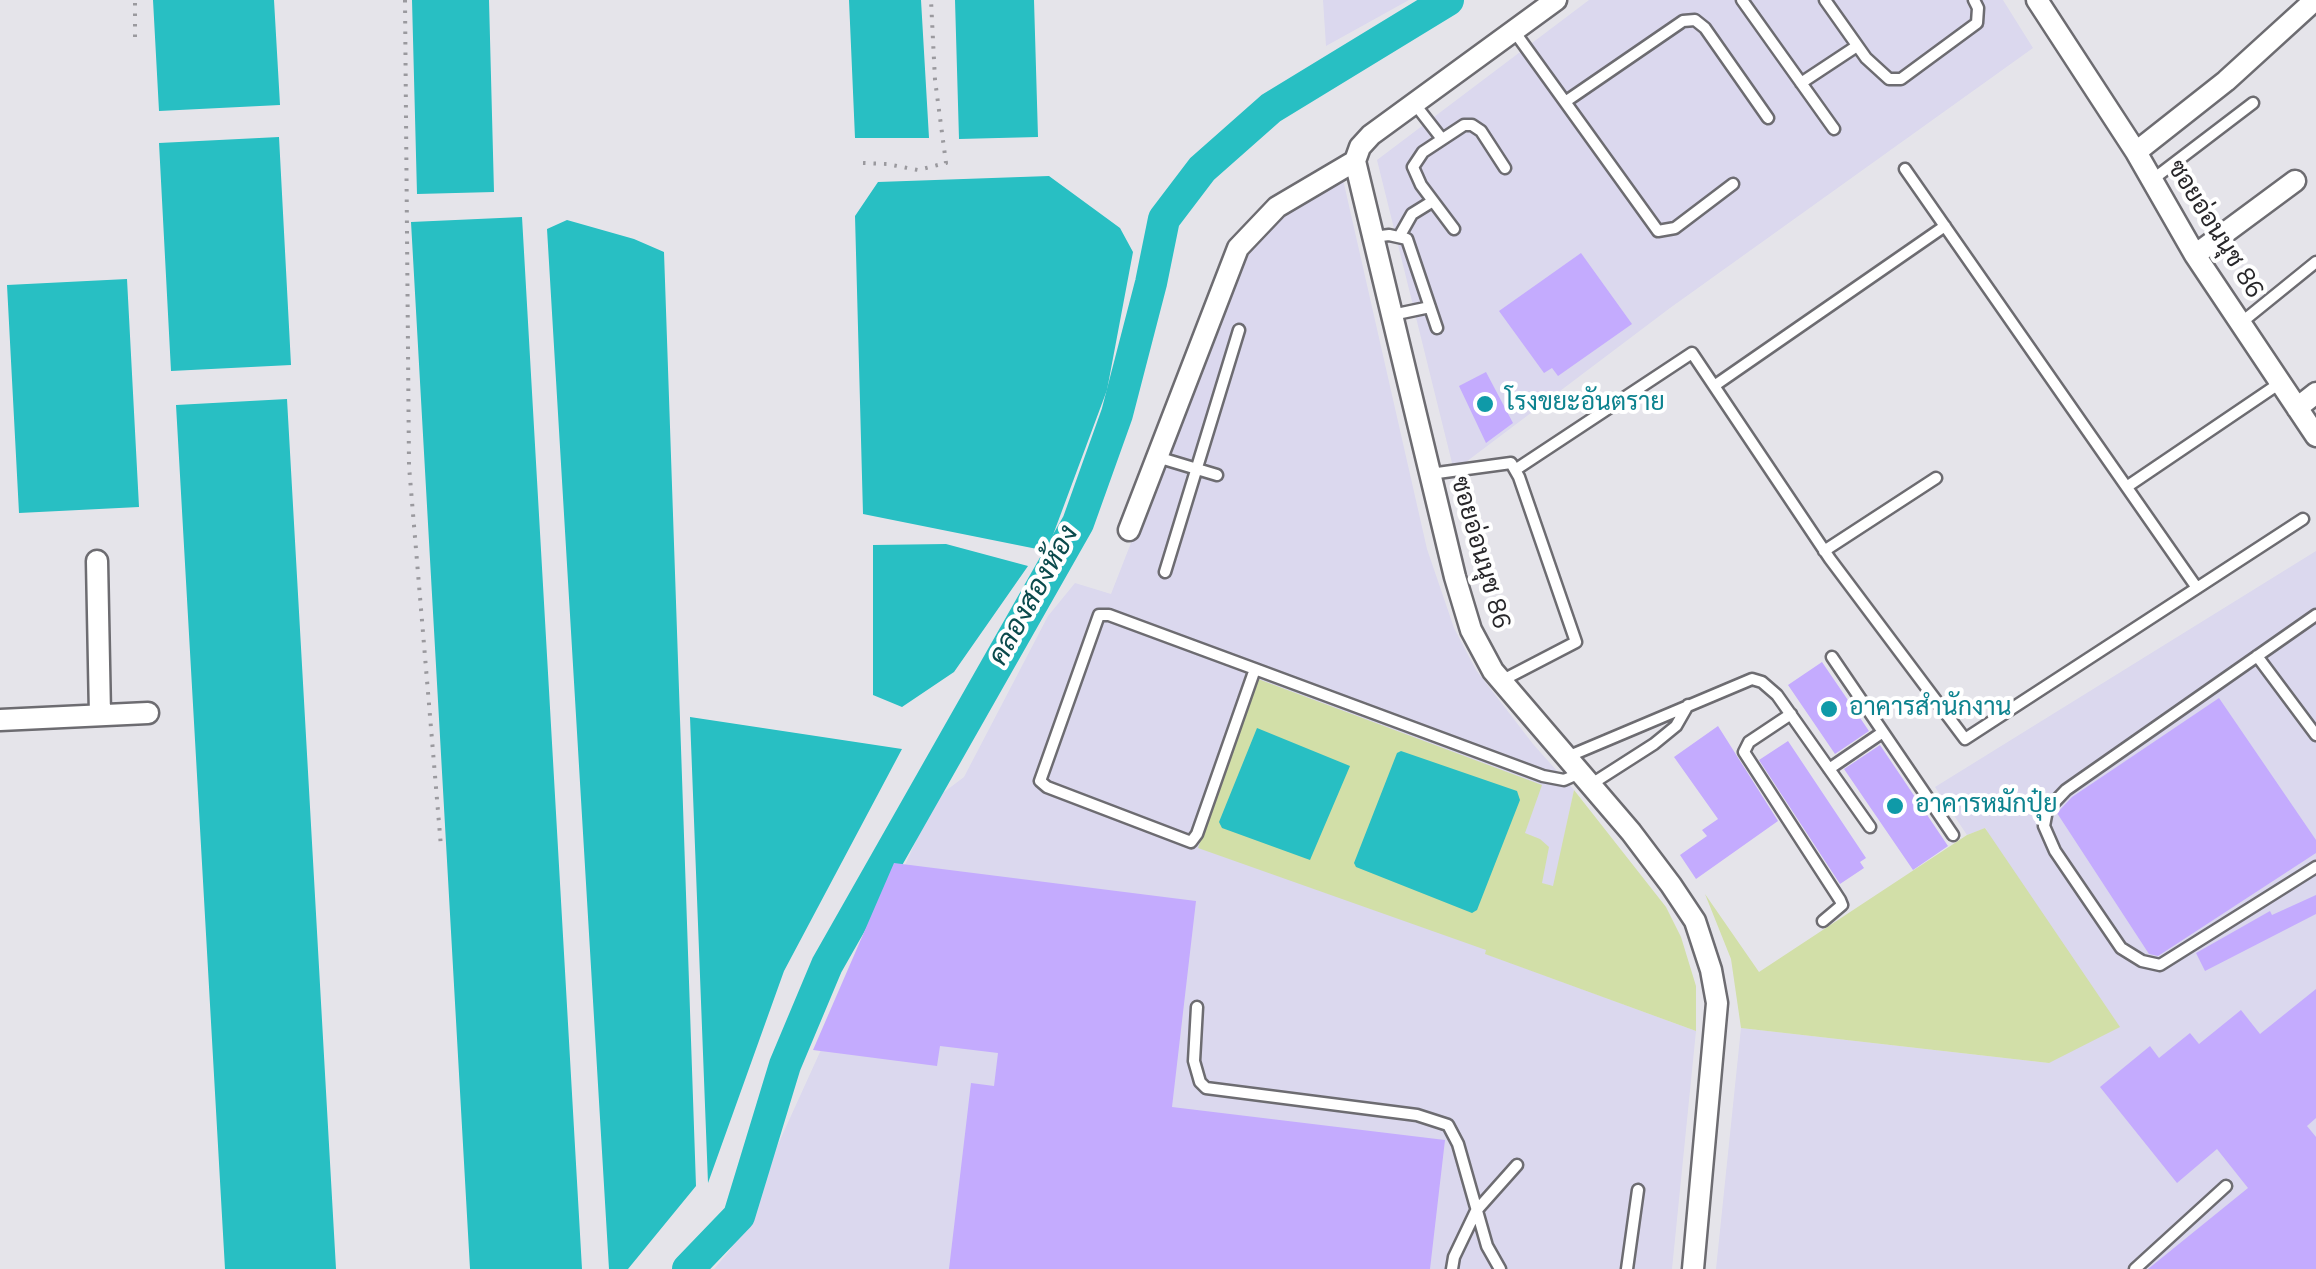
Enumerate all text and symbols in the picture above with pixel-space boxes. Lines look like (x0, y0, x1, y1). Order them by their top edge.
street label: ซอยอ่อนนุช 86 (2160, 155, 2268, 305)
place label: โรงขยะอันตราย (1505, 389, 1665, 419)
marker: โรงขยะอันตราย (1474, 393, 1496, 415)
street label: ซอยอ่อนนุช 86 (1443, 473, 1515, 633)
water label: คลองสองห้อง (983, 520, 1087, 672)
place label: อาคารสำนักงาน (1849, 694, 2011, 724)
marker: อาคารสำนักงาน (1818, 698, 1840, 720)
place label: อาคารหมักปุ๋ย (1915, 791, 2057, 821)
marker: อาคารหมักปุ๋ย (1884, 795, 1906, 817)

